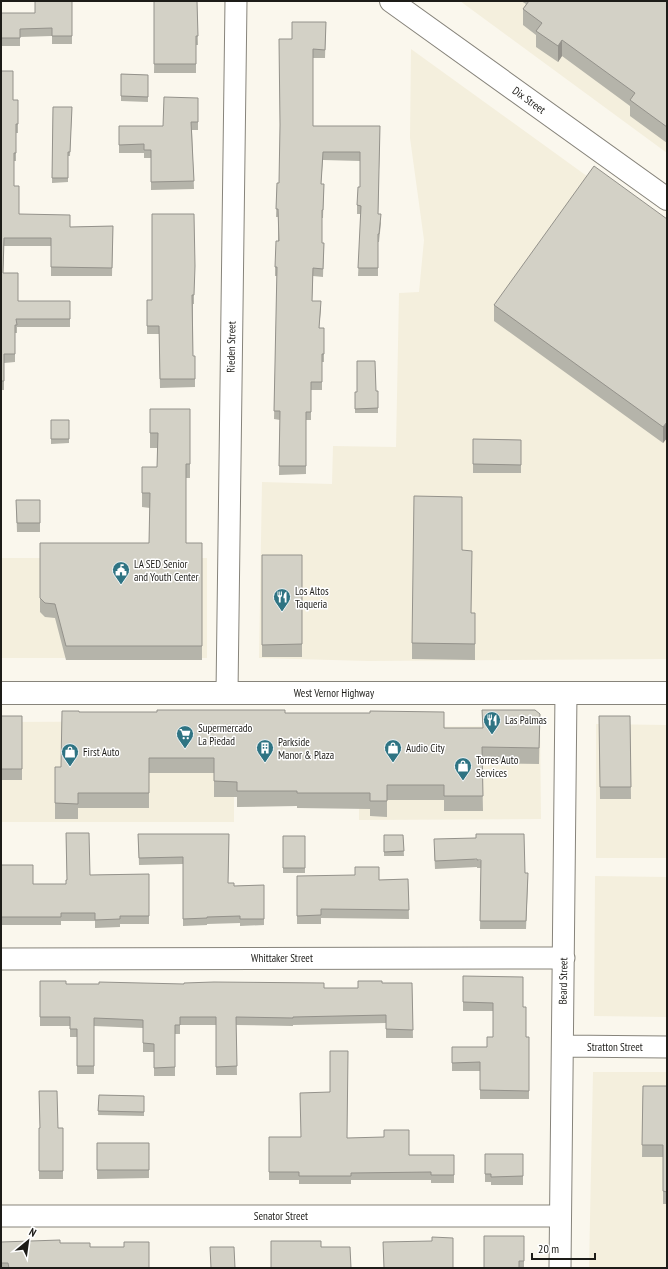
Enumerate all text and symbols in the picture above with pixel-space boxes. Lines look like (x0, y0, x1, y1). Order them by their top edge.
street label: Dix Street (510, 83, 548, 117)
street label: Rieden Street (224, 321, 238, 373)
place label: LA SED Senior and Youth Center (134, 557, 199, 584)
public building icon: LA SED Senior and Youth Center (111, 560, 131, 585)
place label: Los Altos Taqueria (295, 584, 329, 611)
restaurant icon: Los Altos Taqueria (272, 587, 292, 612)
street label: West Vernor Highway (294, 686, 375, 700)
restaurant icon: Las Palmas (482, 710, 502, 735)
place label: Las Palmas (505, 713, 547, 727)
place label: Supermercado La Piedad (198, 721, 253, 748)
supermarket icon: Supermercado La Piedad (175, 724, 195, 749)
place label: Parkside Manor & Plaza (278, 735, 334, 762)
building icon: Parkside Manor & Plaza (255, 738, 275, 763)
shop icon: Audio City (383, 738, 403, 763)
place label: Audio City (406, 741, 446, 755)
shop icon: First Auto (60, 742, 80, 767)
place label: First Auto (83, 745, 120, 759)
place label: Torres Auto Services (476, 753, 519, 780)
shop icon: Torres Auto Services (453, 756, 473, 781)
street label: Whittaker Street (251, 951, 313, 965)
street label: Beard Street (556, 957, 570, 1005)
street label: Stratton Street (587, 1040, 643, 1054)
street label: Senator Street (254, 1209, 308, 1223)
north arrow (8, 1221, 48, 1261)
text: N (27, 1225, 39, 1240)
scale bar (532, 1235, 595, 1261)
text: 20 m (538, 1241, 559, 1256)

